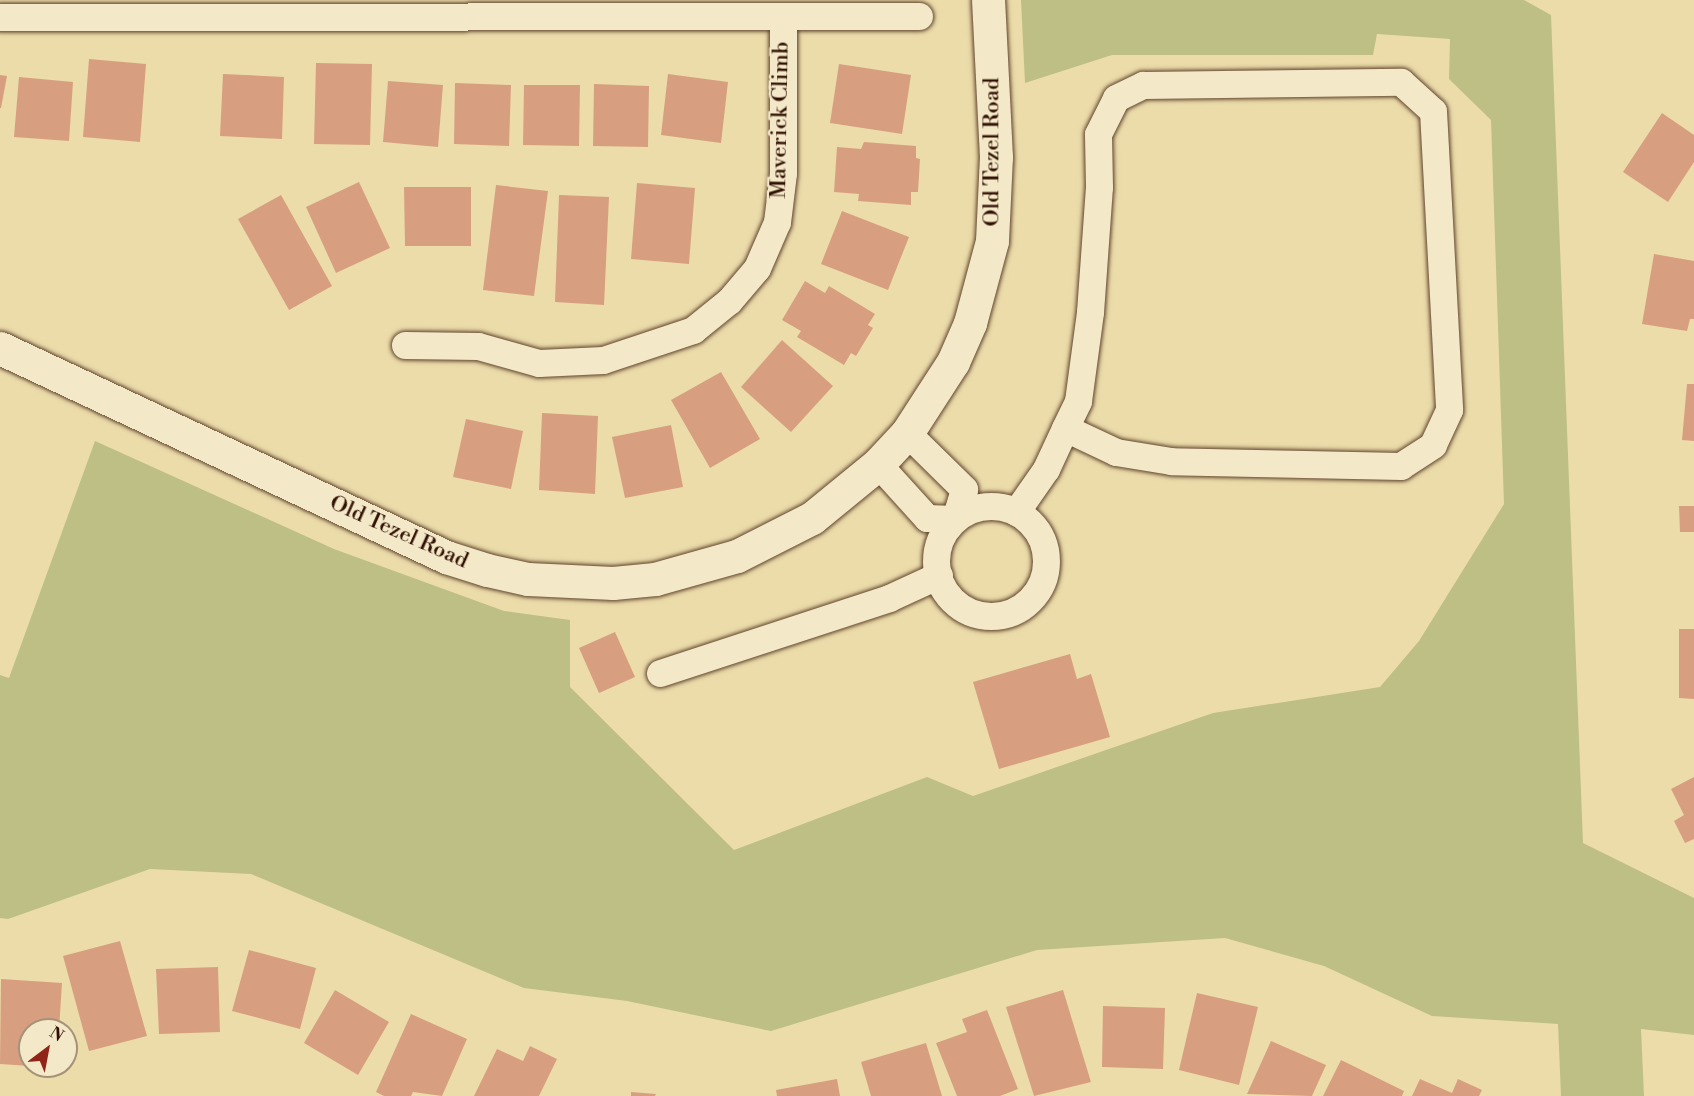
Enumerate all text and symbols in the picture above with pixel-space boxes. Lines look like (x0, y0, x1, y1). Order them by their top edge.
street label: Maverick Climb (765, 41, 795, 199)
street label: Old Tezel Road (979, 77, 1005, 227)
street label: Old Tezel Road (326, 490, 472, 574)
north arrow (18, 1018, 78, 1078)
text: N (46, 1023, 67, 1046)

